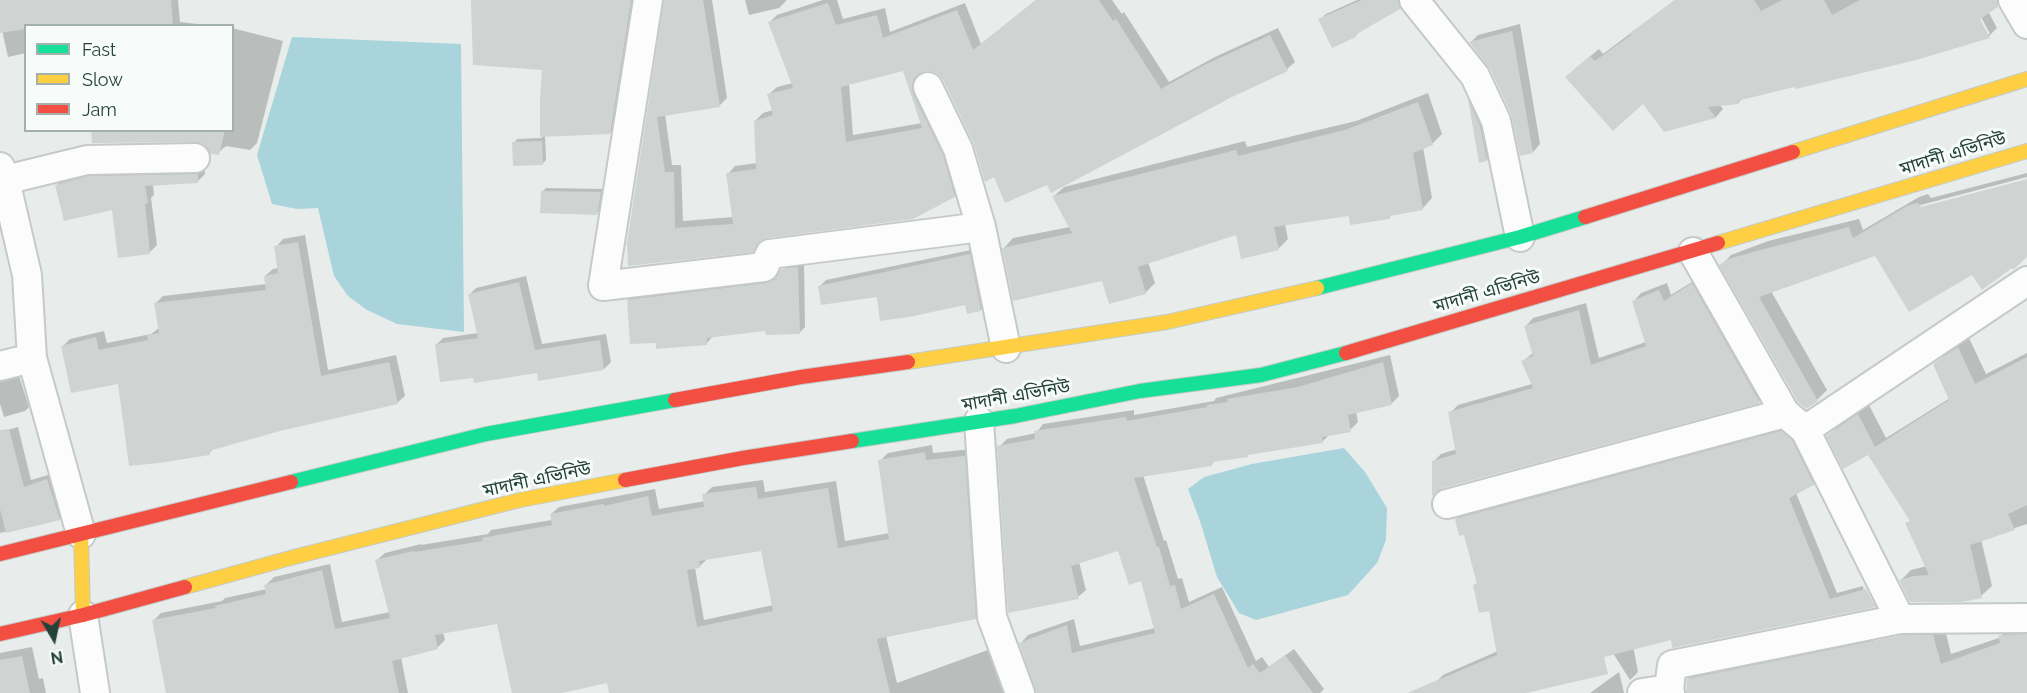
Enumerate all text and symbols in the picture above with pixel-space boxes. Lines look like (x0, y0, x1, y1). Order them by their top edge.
legend (24, 24, 234, 132)
text: Fast (82, 39, 116, 60)
text: Slow (82, 69, 123, 90)
text: Jam (82, 99, 117, 120)
street label: মাদানী এভিনিউ (1897, 128, 2009, 180)
street label: মাদানী এভিনিউ (1431, 266, 1543, 318)
street label: মাদানী এভিনিউ (960, 376, 1072, 416)
street label: মাদানী এভিনিউ (481, 458, 593, 502)
north arrow (24, 609, 84, 669)
text: N (49, 647, 64, 668)

